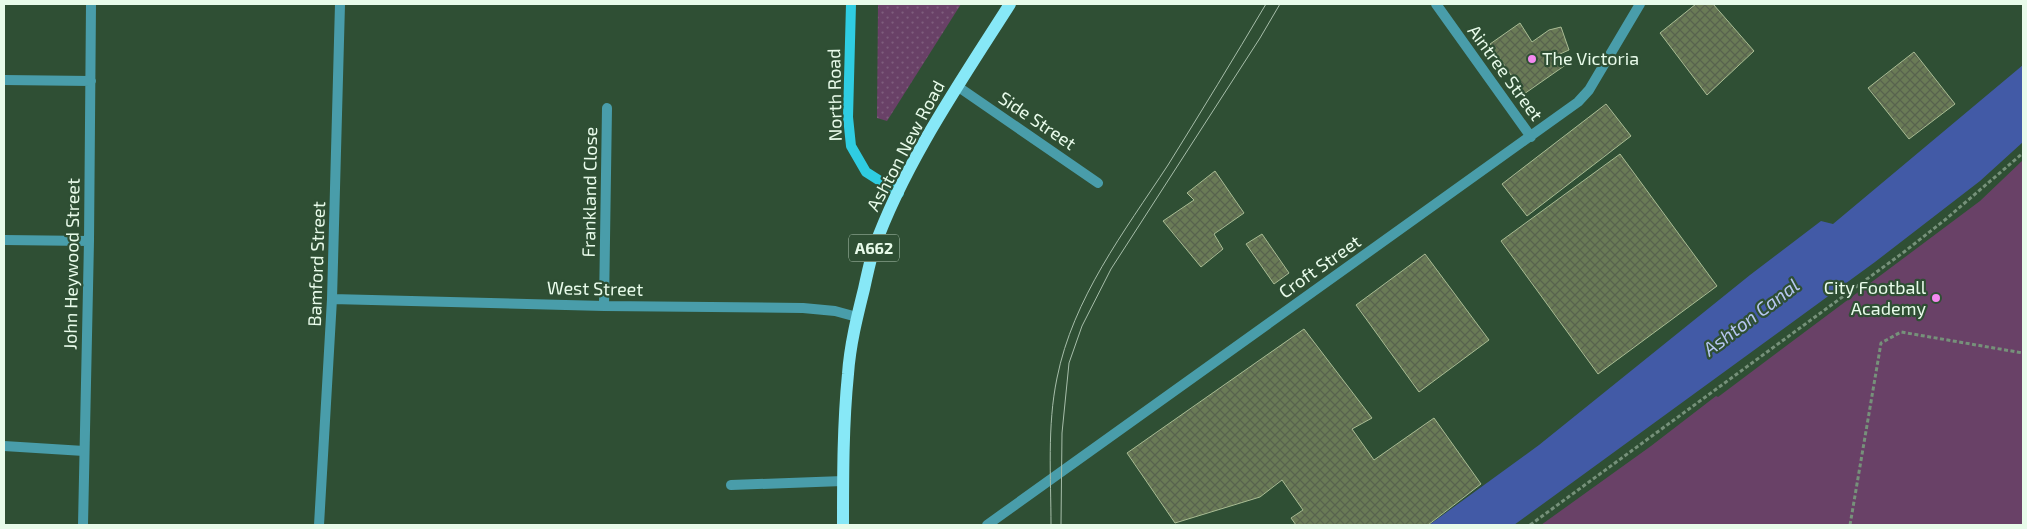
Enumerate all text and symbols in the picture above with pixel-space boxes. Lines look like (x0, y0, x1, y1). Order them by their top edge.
street label: Aintree Street (1464, 20, 1548, 125)
place label: The Victoria (1542, 47, 1639, 69)
street label: North Road (822, 48, 846, 142)
marker: The Victoria (1526, 53, 1538, 65)
street label: Ashton New Road (861, 77, 949, 215)
street label: Side Street (995, 86, 1081, 154)
street label: Frankland Close (577, 126, 601, 258)
street label: John Heywood Street (59, 178, 84, 350)
street label: Bamford Street (303, 201, 329, 327)
street label: Croft Street (1274, 230, 1365, 302)
road number: A662 (849, 234, 899, 262)
water label: Ashton Canal (1697, 273, 1803, 361)
street label: West Street (547, 276, 644, 300)
place label: City Football Academy (1824, 276, 1927, 319)
marker: City Football Academy (1930, 292, 1942, 304)

